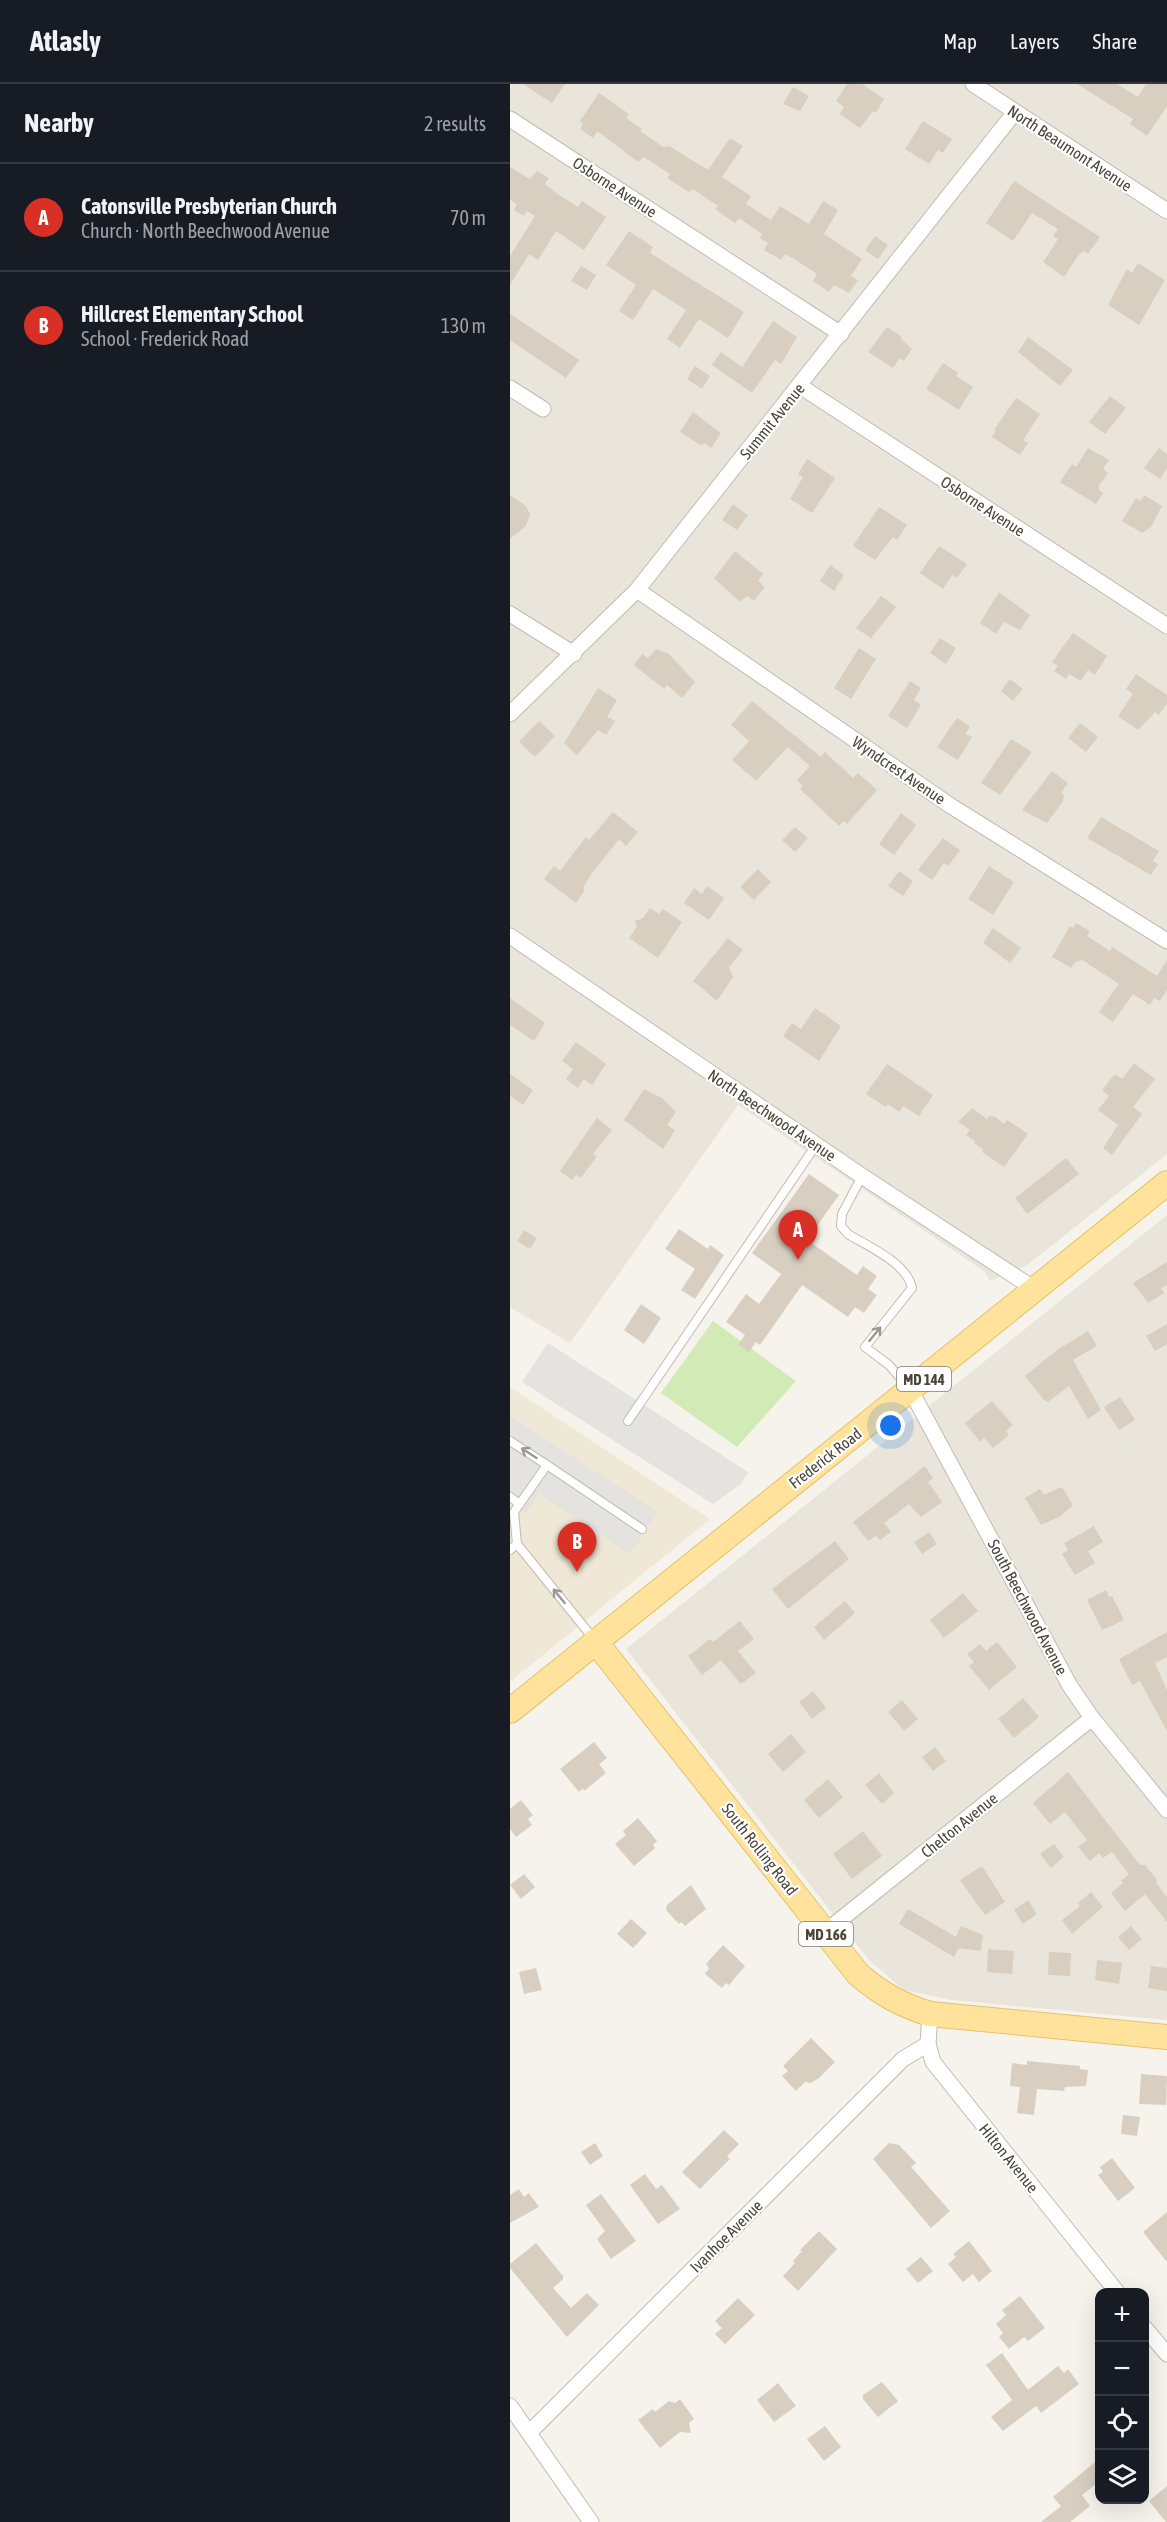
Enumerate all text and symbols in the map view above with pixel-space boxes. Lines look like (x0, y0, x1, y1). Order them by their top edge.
text: Atlasly (30, 25, 101, 57)
text: Map (943, 29, 977, 53)
text: Layers (1010, 29, 1060, 53)
text: Share (1093, 29, 1137, 53)
street label: North Beaumont Avenue (1005, 101, 1135, 195)
text: Nearby (24, 108, 94, 138)
text: 2 results (424, 112, 486, 135)
street label: Osborne Avenue (570, 153, 660, 221)
text: Catonsville Presbyterian Church (81, 193, 337, 219)
text: A (39, 206, 48, 229)
text: 70 m (450, 206, 486, 229)
text: Church · North Beechwood Avenue (81, 219, 330, 242)
text: Hillcrest Elementary School (81, 301, 303, 327)
text: B (39, 314, 48, 337)
text: 130 m (441, 314, 486, 337)
text: School · Frederick Road (81, 327, 249, 350)
street label: Summit Avenue (736, 379, 808, 463)
street label: Osborne Avenue (938, 472, 1028, 540)
street label: Wyndcrest Avenue (849, 732, 949, 809)
street label: North Beechwood Avenue (705, 1066, 839, 1164)
pin: A (778, 1210, 818, 1260)
one-way arrow (868, 1327, 882, 1342)
road number: MD 144 (897, 1367, 951, 1391)
your location (876, 1411, 905, 1440)
street label: Frederick Road (785, 1424, 865, 1492)
one-way arrow (520, 1447, 537, 1460)
pin: B (558, 1522, 596, 1572)
street label: South Beechwood Avenue (985, 1536, 1071, 1678)
one-way arrow (552, 1588, 565, 1604)
street label: Chelton Avenue (917, 1789, 1001, 1861)
street label: South Rolling Road (718, 1799, 801, 1899)
road number: MD 166 (799, 1922, 853, 1946)
street label: Hilton Avenue (976, 2120, 1042, 2196)
street label: Ivanhoe Avenue (686, 2196, 766, 2276)
map controls (1095, 2288, 1149, 2504)
button: + (1095, 2288, 1149, 2342)
button: − (1095, 2342, 1149, 2396)
button: locate (1095, 2396, 1149, 2450)
button: layers (1095, 2450, 1149, 2504)

